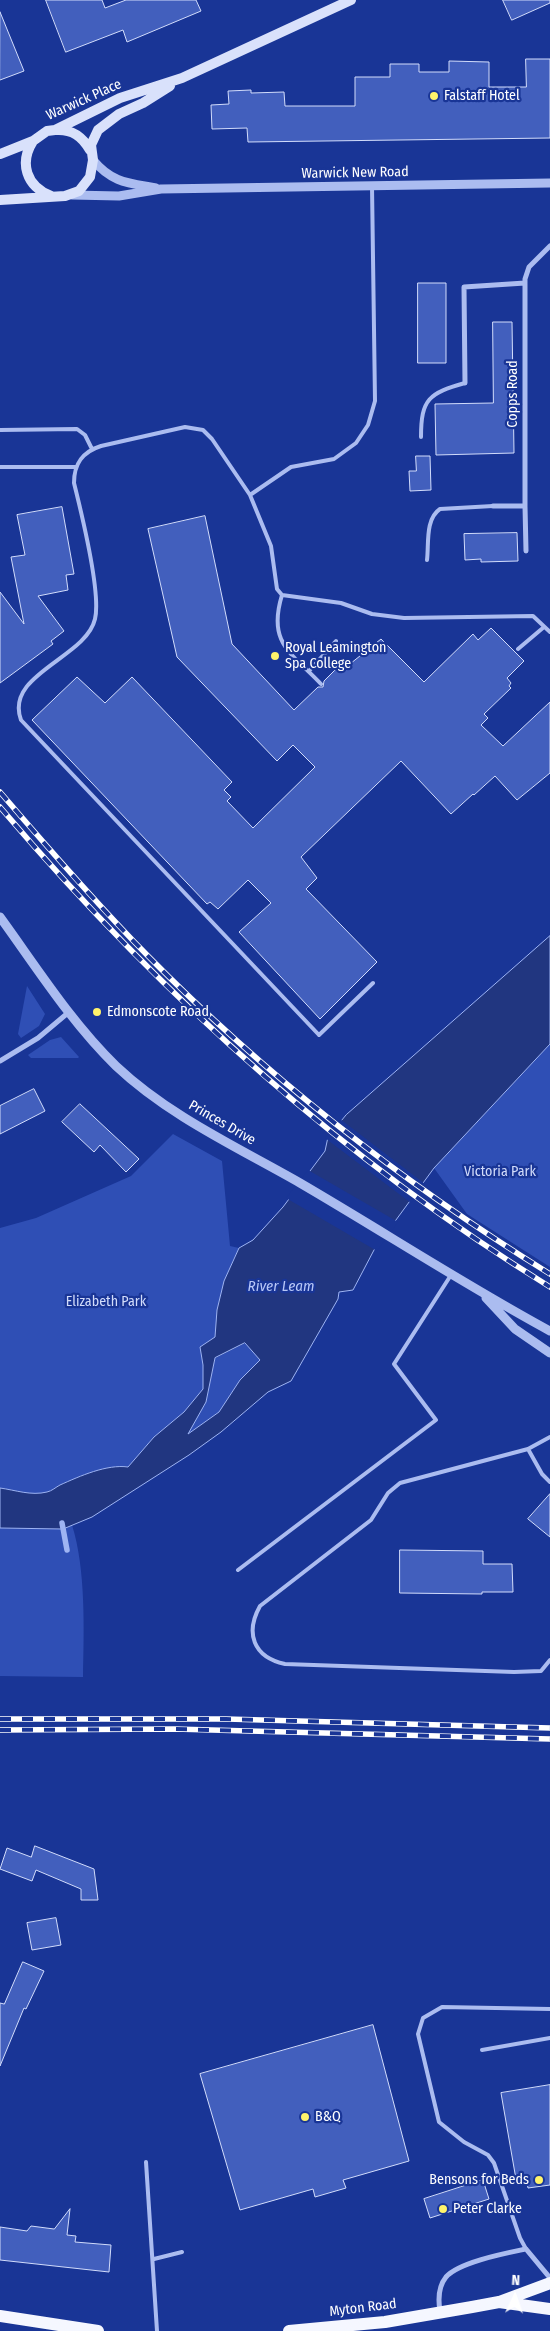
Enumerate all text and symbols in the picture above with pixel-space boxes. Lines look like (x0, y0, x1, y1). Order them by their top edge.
street label: Warwick Place (44, 76, 124, 124)
place label: Falstaff Hotel (444, 88, 520, 104)
marker: Falstaff Hotel (428, 90, 440, 102)
street label: Warwick New Road (301, 164, 409, 182)
street label: Copps Road (505, 360, 521, 428)
place label: Royal Leamington Spa College (285, 640, 386, 672)
marker: Royal Leamington Spa College (269, 650, 281, 662)
place label: Edmonscote Road (107, 1004, 209, 1020)
marker: Edmonscote Road (91, 1006, 103, 1018)
street label: Princes Drive (186, 1097, 258, 1149)
park label: Victoria Park (464, 1164, 536, 1180)
water label: River Leam (248, 1278, 314, 1296)
park label: Elizabeth Park (66, 1294, 146, 1310)
place label: B&Q (315, 2109, 341, 2125)
marker: B&Q (299, 2111, 311, 2123)
place label: Bensons for Beds (429, 2172, 529, 2188)
marker: Bensons for Beds (533, 2174, 545, 2186)
place label: Peter Clarke (453, 2201, 522, 2217)
marker: Peter Clarke (437, 2203, 449, 2215)
north arrow (490, 2271, 540, 2321)
text: N (511, 2272, 520, 2289)
street label: Myton Road (328, 2296, 398, 2320)

